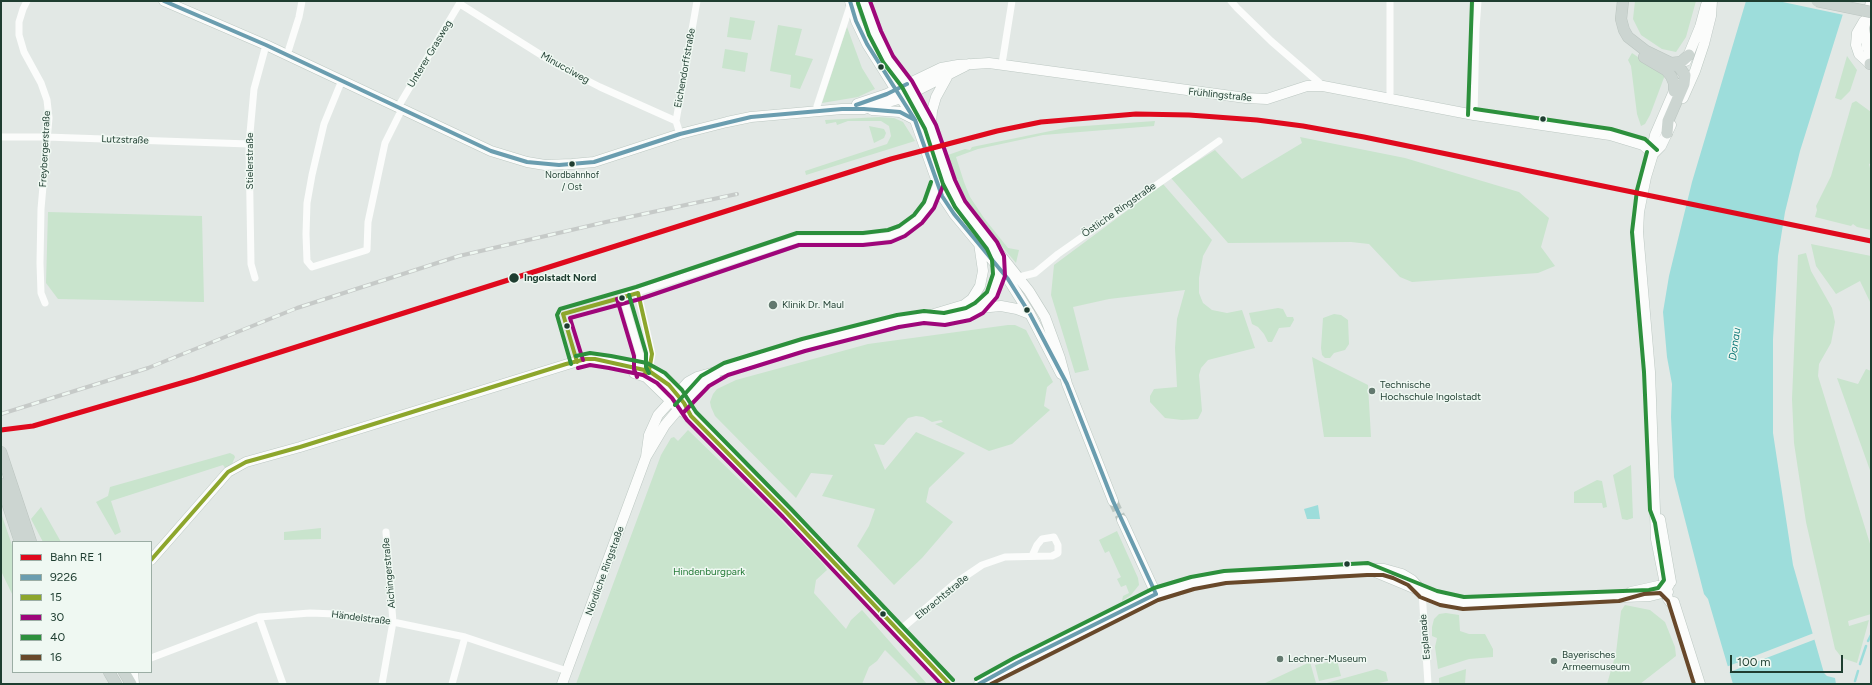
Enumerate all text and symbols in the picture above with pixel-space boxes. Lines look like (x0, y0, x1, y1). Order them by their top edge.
street label: Unterer Grasweg (405, 18, 455, 90)
street label: Eichendorffstraße (672, 27, 698, 109)
street label: Minucciweg (538, 50, 592, 86)
unlabelled marker (876, 62, 886, 72)
street label: Frühlingstraße (1188, 86, 1252, 104)
street label: Freybergerstraße (37, 110, 53, 188)
unlabelled marker (1538, 114, 1548, 124)
street label: Lutzstraße (101, 133, 149, 147)
street label: Stielerstraße (244, 133, 256, 189)
marker: Nordbahnhof / Ost (567, 159, 577, 169)
place label: Nordbahnhof / Ost (545, 170, 599, 191)
street label: Östliche Ringstraße (1080, 180, 1158, 240)
marker: Ingolstadt Nord (507, 271, 521, 285)
place label: Ingolstadt Nord (524, 272, 596, 284)
unlabelled marker (617, 293, 627, 303)
marker: Klinik Dr. Maul (767, 299, 779, 311)
place label: Klinik Dr. Maul (782, 299, 844, 311)
unlabelled marker (1022, 305, 1032, 315)
unlabelled marker (562, 321, 572, 331)
water label: Donau (1726, 327, 1744, 361)
place label: Technische Hochschule Ingolstadt (1380, 379, 1481, 402)
marker: Technische Hochschule Ingolstadt (1367, 386, 1377, 396)
street label: Nördliche Ringstraße (583, 525, 627, 617)
street label: Aichingerstraße (380, 537, 398, 609)
legend (12, 541, 152, 673)
text: Bahn RE 1 (50, 550, 102, 564)
unlabelled marker (1342, 559, 1352, 569)
park label: Hindenburgpark (673, 566, 745, 578)
text: 9226 (50, 570, 77, 584)
street label: Elbrachtstraße (913, 572, 971, 622)
text: 15 (50, 590, 62, 604)
street label: Händelstraße (331, 608, 391, 628)
unlabelled marker (878, 609, 888, 619)
text: 30 (50, 610, 64, 624)
street label: Esplanade (1417, 614, 1433, 660)
text: 40 (50, 630, 65, 644)
scale bar (1732, 647, 1845, 673)
place label: Bayerisches Armeemuseum (1562, 649, 1630, 672)
text: 16 (50, 650, 62, 664)
place label: Lechner-Museum (1288, 653, 1366, 665)
marker: Lechner-Museum (1275, 654, 1285, 664)
text: 100 m (1737, 655, 1771, 669)
marker: Bayerisches Armeemuseum (1549, 656, 1559, 666)

